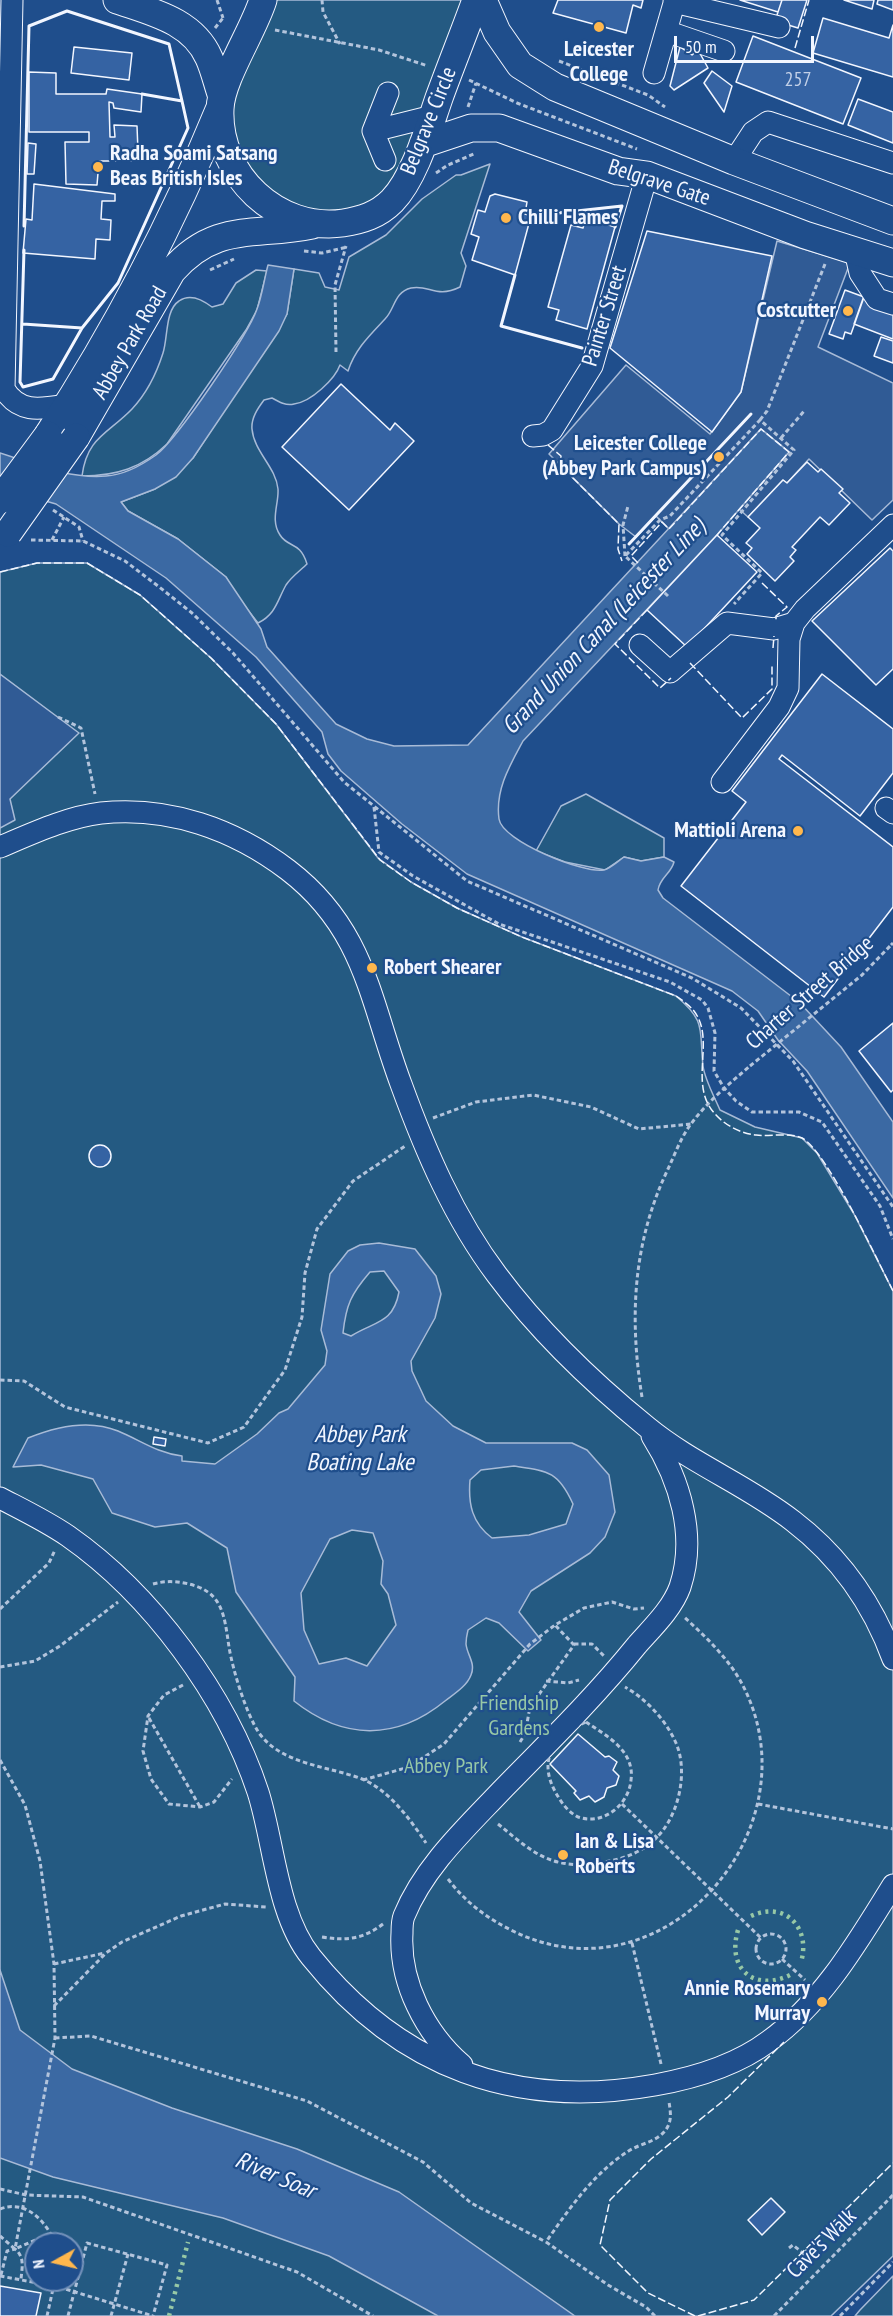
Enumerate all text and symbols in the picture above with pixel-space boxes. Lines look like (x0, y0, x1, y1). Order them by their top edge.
marker: Leicester College (592, 20, 606, 34)
scale bar (677, 24, 816, 62)
text: 50 m (685, 35, 717, 58)
place label: Leicester College (564, 37, 634, 88)
street label: Belgrave Circle (395, 63, 463, 179)
house number: 257 (785, 68, 811, 92)
place label: Radha Soami Satsang Beas British Isles (110, 141, 278, 192)
street label: Belgrave Gate (605, 154, 713, 212)
marker: Radha Soami Satsang Beas British Isles (91, 160, 105, 174)
place label: Chilli Flames (518, 205, 618, 231)
marker: Chilli Flames (499, 211, 513, 225)
street label: Painter Street (577, 263, 633, 369)
street label: Abbey Park Road (87, 282, 173, 404)
place label: Costcutter (757, 298, 836, 324)
marker: Costcutter (841, 304, 855, 318)
place label: Leicester College (Abbey Park Campus) (542, 431, 707, 482)
marker: Leicester College (Abbey Park Campus) (712, 450, 726, 464)
water label: Grand Union Canal (Leicester Line) (497, 513, 711, 741)
place label: Mattioli Arena (674, 818, 786, 844)
marker: Mattioli Arena (791, 824, 805, 838)
street label: Charter Street Bridge (741, 930, 879, 1056)
place label: Robert Shearer (384, 955, 501, 981)
marker: Robert Shearer (365, 961, 379, 975)
water label: Abbey Park Boating Lake (306, 1421, 414, 1477)
park label: Friendship Gardens (479, 1691, 559, 1742)
park label: Abbey Park (404, 1754, 488, 1780)
place label: Ian & Lisa Roberts (575, 1829, 654, 1880)
marker: Ian & Lisa Roberts (556, 1848, 570, 1862)
place label: Annie Rosemary Murray (684, 1976, 810, 2028)
marker: Annie Rosemary Murray (815, 1995, 829, 2009)
water label: River Soar (231, 2146, 319, 2206)
street label: Cave's Walk (782, 2204, 862, 2284)
north arrow (24, 2232, 84, 2292)
text: N (28, 2259, 49, 2270)

